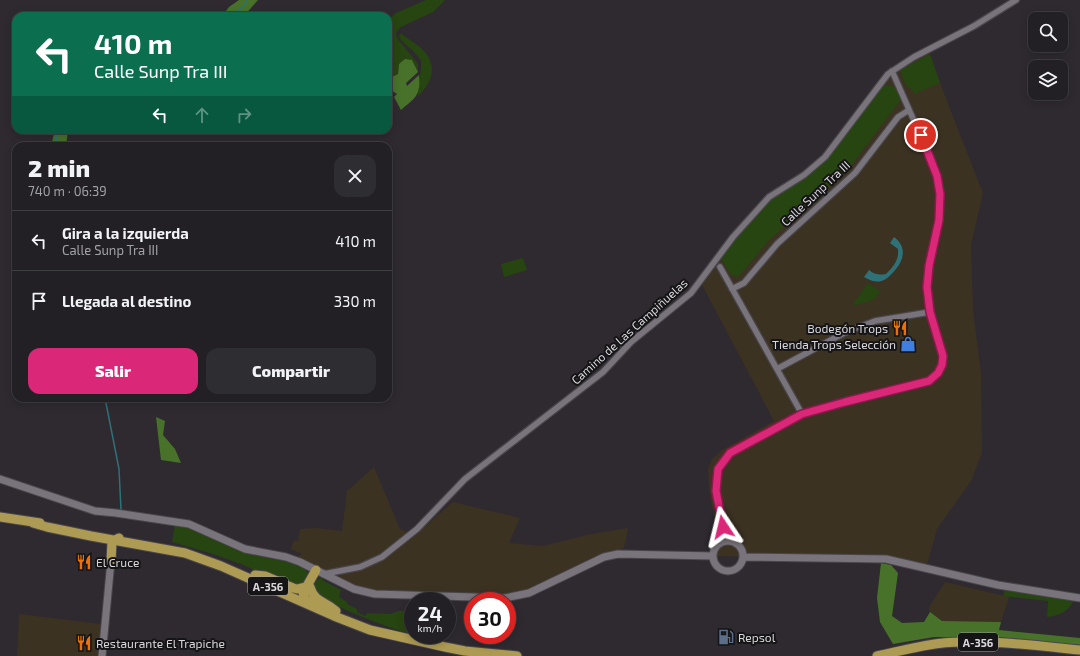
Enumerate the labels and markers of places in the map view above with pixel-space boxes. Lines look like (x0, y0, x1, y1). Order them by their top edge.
pin (904, 118, 938, 152)
restaurant icon: Bodegón Trops (891, 319, 909, 337)
place label: Bodegón Trops (807, 321, 888, 335)
shop icon: Tienda Trops Selección (899, 335, 917, 353)
place label: Tienda Trops Selección (772, 337, 896, 351)
restaurant icon: El Cruce (75, 553, 93, 571)
place label: El Cruce (96, 555, 139, 569)
fuel station icon: Repsol (717, 628, 735, 646)
place label: Repsol (738, 630, 776, 644)
restaurant icon: Restaurante El Trapiche (75, 634, 93, 652)
place label: Restaurante El Trapiche (96, 636, 225, 650)

